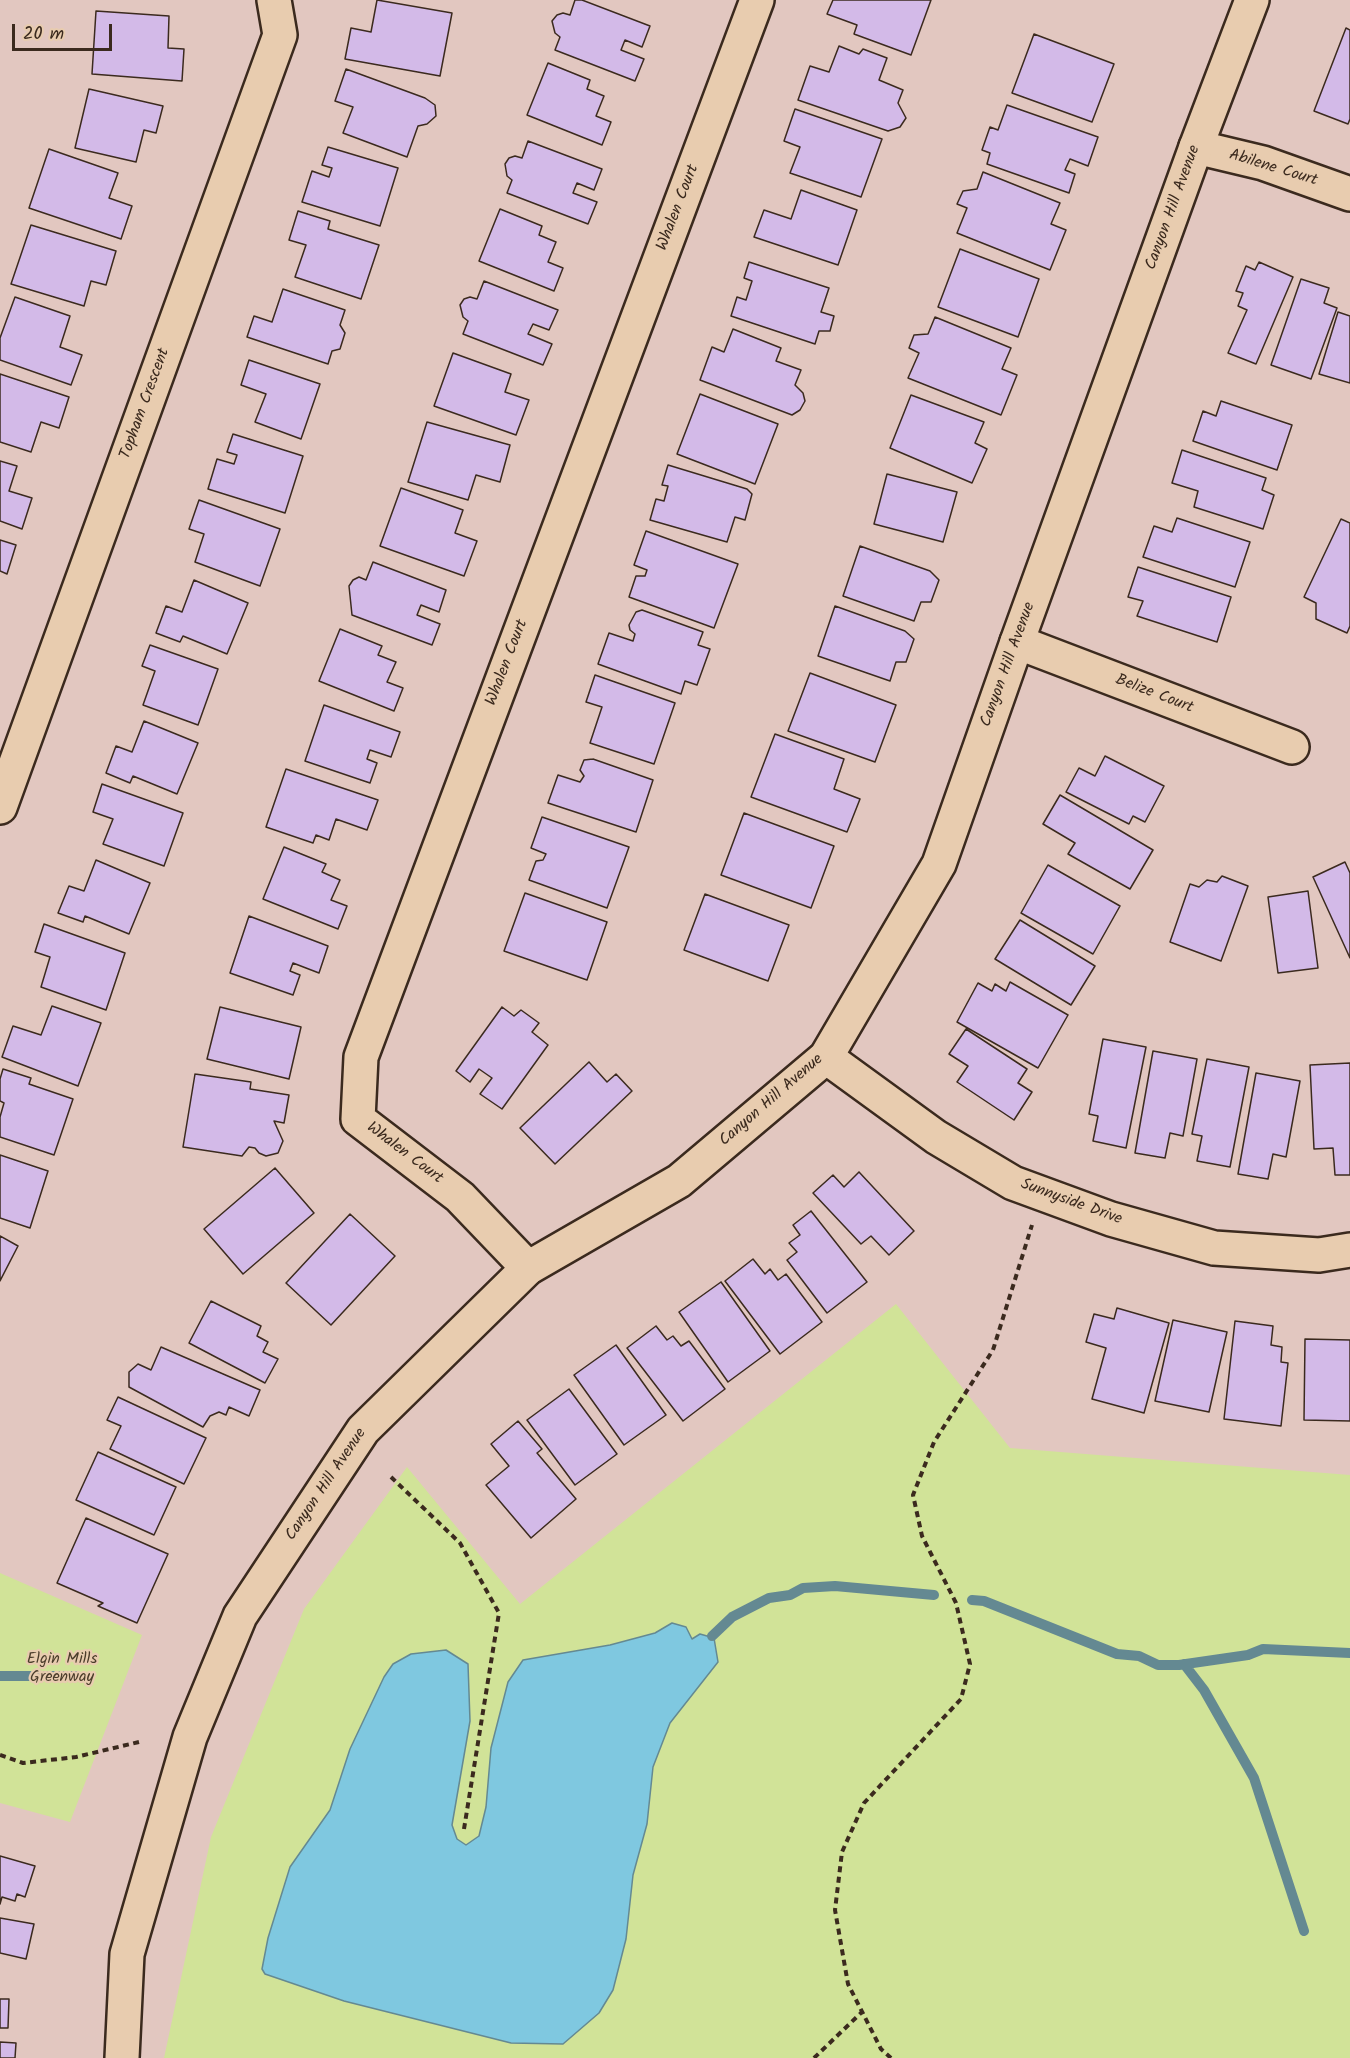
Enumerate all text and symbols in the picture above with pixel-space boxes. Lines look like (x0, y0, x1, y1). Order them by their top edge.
scale bar (15, 12, 116, 50)
text: 20 m (23, 20, 64, 49)
street label: Canyon Hill Avenue (1143, 143, 1205, 273)
street label: Abilene Court (1227, 146, 1319, 192)
street label: Whalen Court (654, 162, 704, 254)
street label: Topham Crescent (117, 346, 175, 462)
street label: Canyon Hill Avenue (978, 600, 1040, 730)
street label: Whalen Court (483, 617, 533, 709)
street label: Belize Court (1112, 671, 1196, 719)
street label: Canyon Hill Avenue (716, 1051, 828, 1151)
street label: Whalen Court (362, 1119, 446, 1189)
street label: Sunnyside Drive (1018, 1176, 1124, 1230)
street label: Canyon Hill Avenue (282, 1425, 372, 1545)
park label: Elgin Mills Greenway (27, 1650, 97, 1688)

